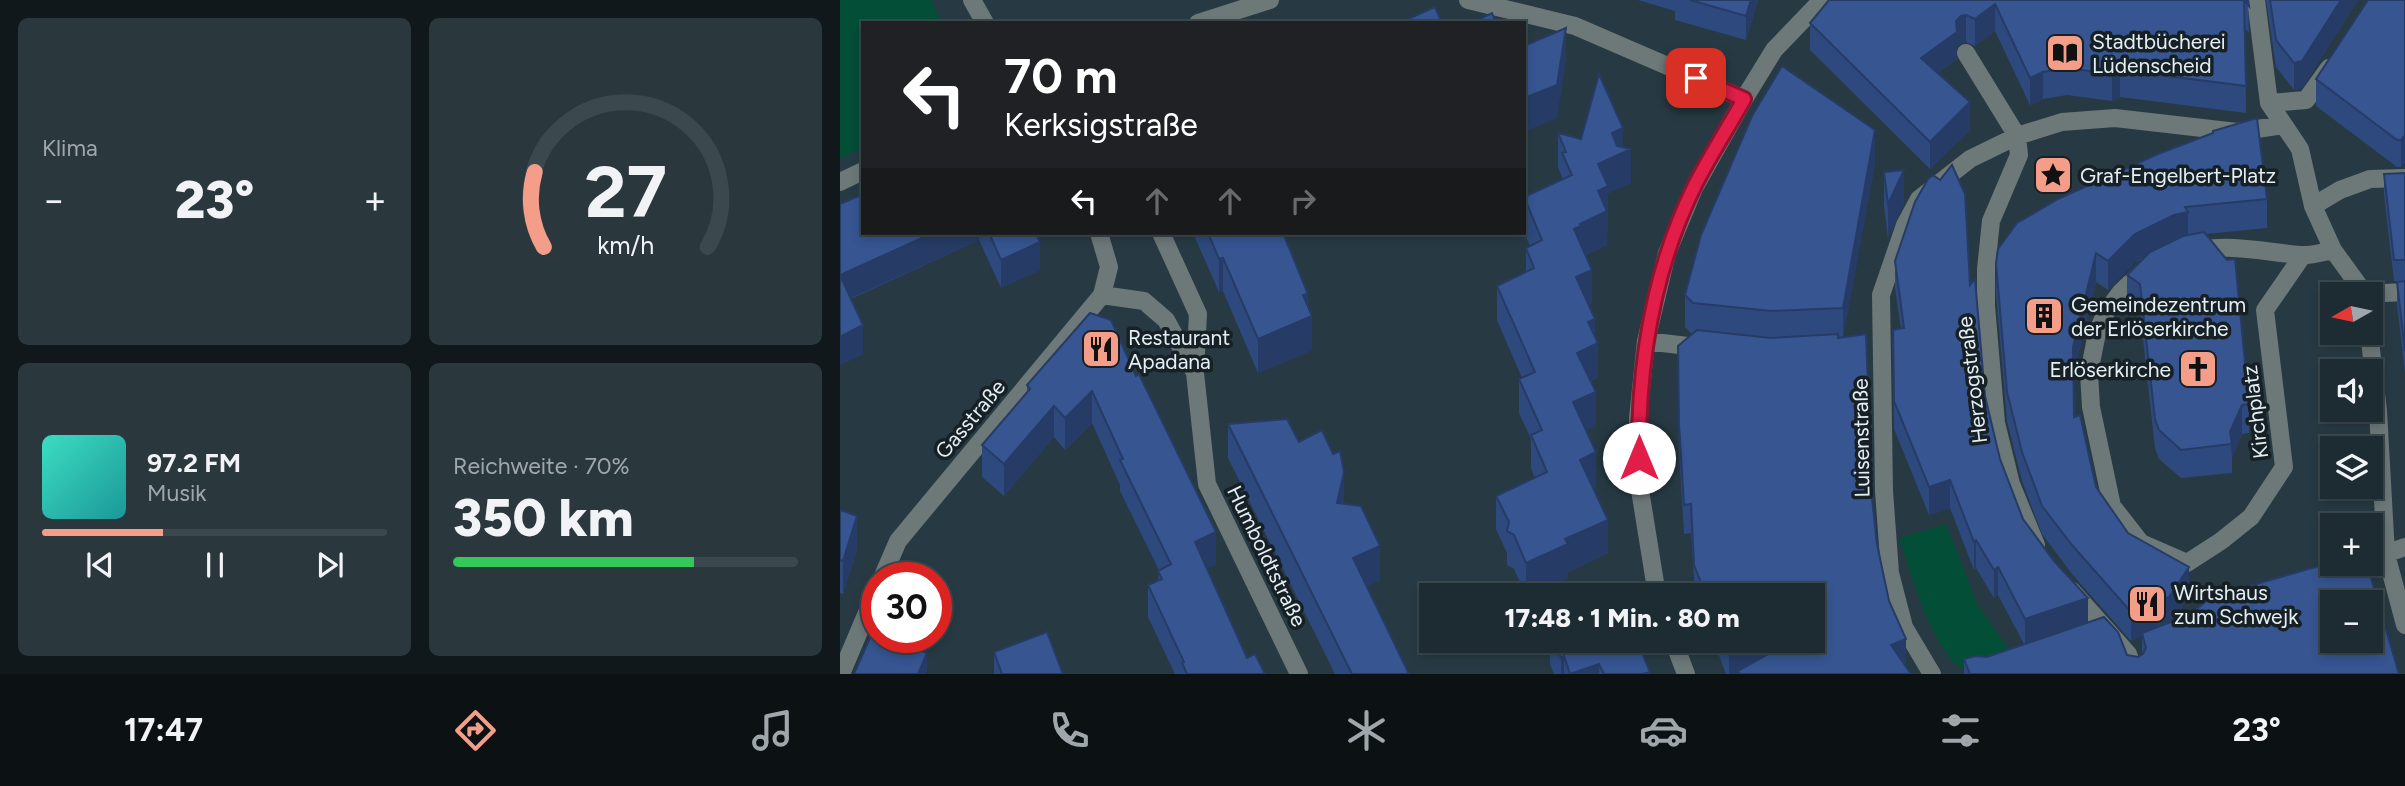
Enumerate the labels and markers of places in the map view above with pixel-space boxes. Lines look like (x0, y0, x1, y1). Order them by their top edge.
place label: Stadtbücherei Lüdenscheid (2092, 29, 2226, 78)
library icon: Stadtbücherei Lüdenscheid (2044, 32, 2086, 74)
pin (1666, 48, 1726, 108)
place icon: Graf-Engelbert-Platz (2032, 154, 2074, 196)
place label: Graf-Engelbert-Platz (2080, 163, 2276, 188)
place label: Gemeindezentrum der Erlöserkirche (2071, 292, 2246, 341)
building icon: Gemeindezentrum der Erlöserkirche (2023, 295, 2065, 337)
place label: Restaurant Apadana (1128, 325, 1230, 374)
restaurant icon: Restaurant Apadana (1080, 328, 1122, 370)
church icon: Erlöserkirche (2177, 348, 2219, 390)
place label: Erlöserkirche (2050, 357, 2171, 382)
place label: Wirtshaus zum Schwejk (2174, 580, 2299, 629)
restaurant icon: Wirtshaus zum Schwejk (2126, 583, 2168, 625)

